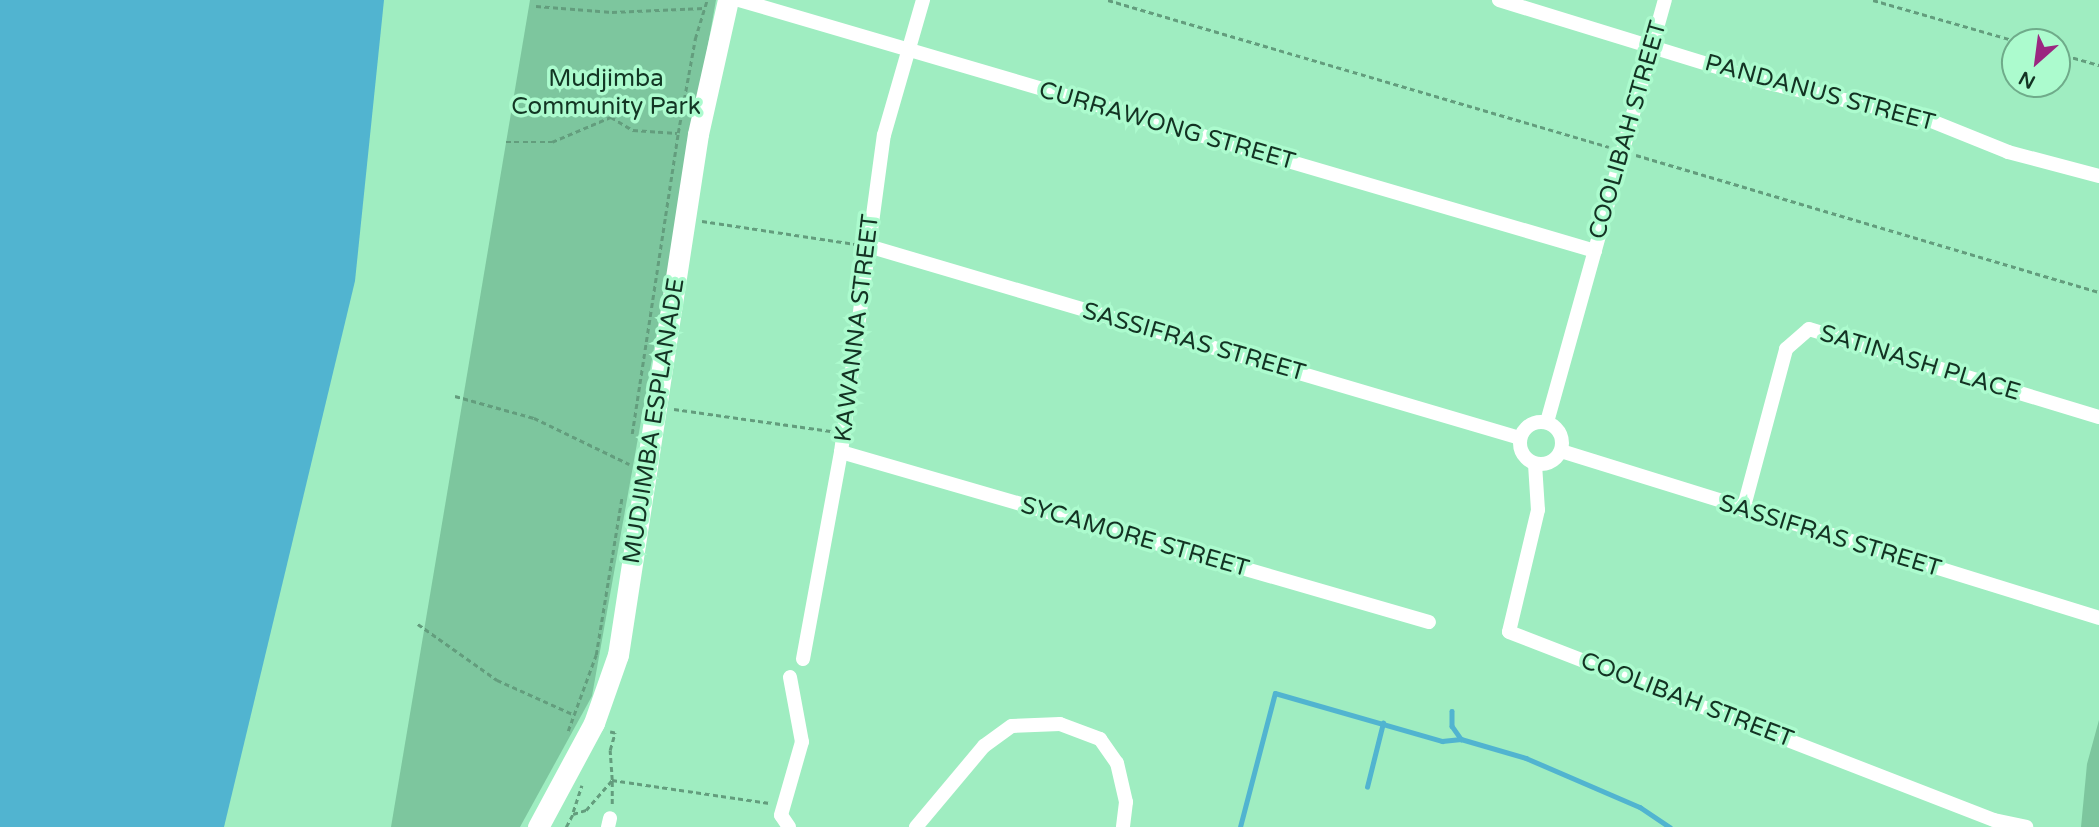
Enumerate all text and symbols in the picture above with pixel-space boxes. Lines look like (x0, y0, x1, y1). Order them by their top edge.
street label: COOLIBAH STREET (1583, 18, 1673, 242)
north arrow (2001, 28, 2071, 98)
street label: PANDANUS STREET (1702, 48, 1938, 138)
park label: Mudjimba Community Park (511, 65, 701, 121)
text: N (2015, 66, 2039, 93)
street label: CURRAWONG STREET (1036, 76, 1298, 176)
street label: KAWANNA STREET (829, 212, 885, 444)
street label: MUDJIMBA ESPLANADE (617, 276, 691, 566)
street label: SASSIFRAS STREET (1079, 296, 1309, 388)
street label: SATINASH PLACE (1816, 319, 2024, 407)
street label: SASSIFRAS STREET (1716, 489, 1944, 583)
street label: SYCAMORE STREET (1018, 491, 1252, 583)
street label: COOLIBAH STREET (1577, 646, 1797, 754)

